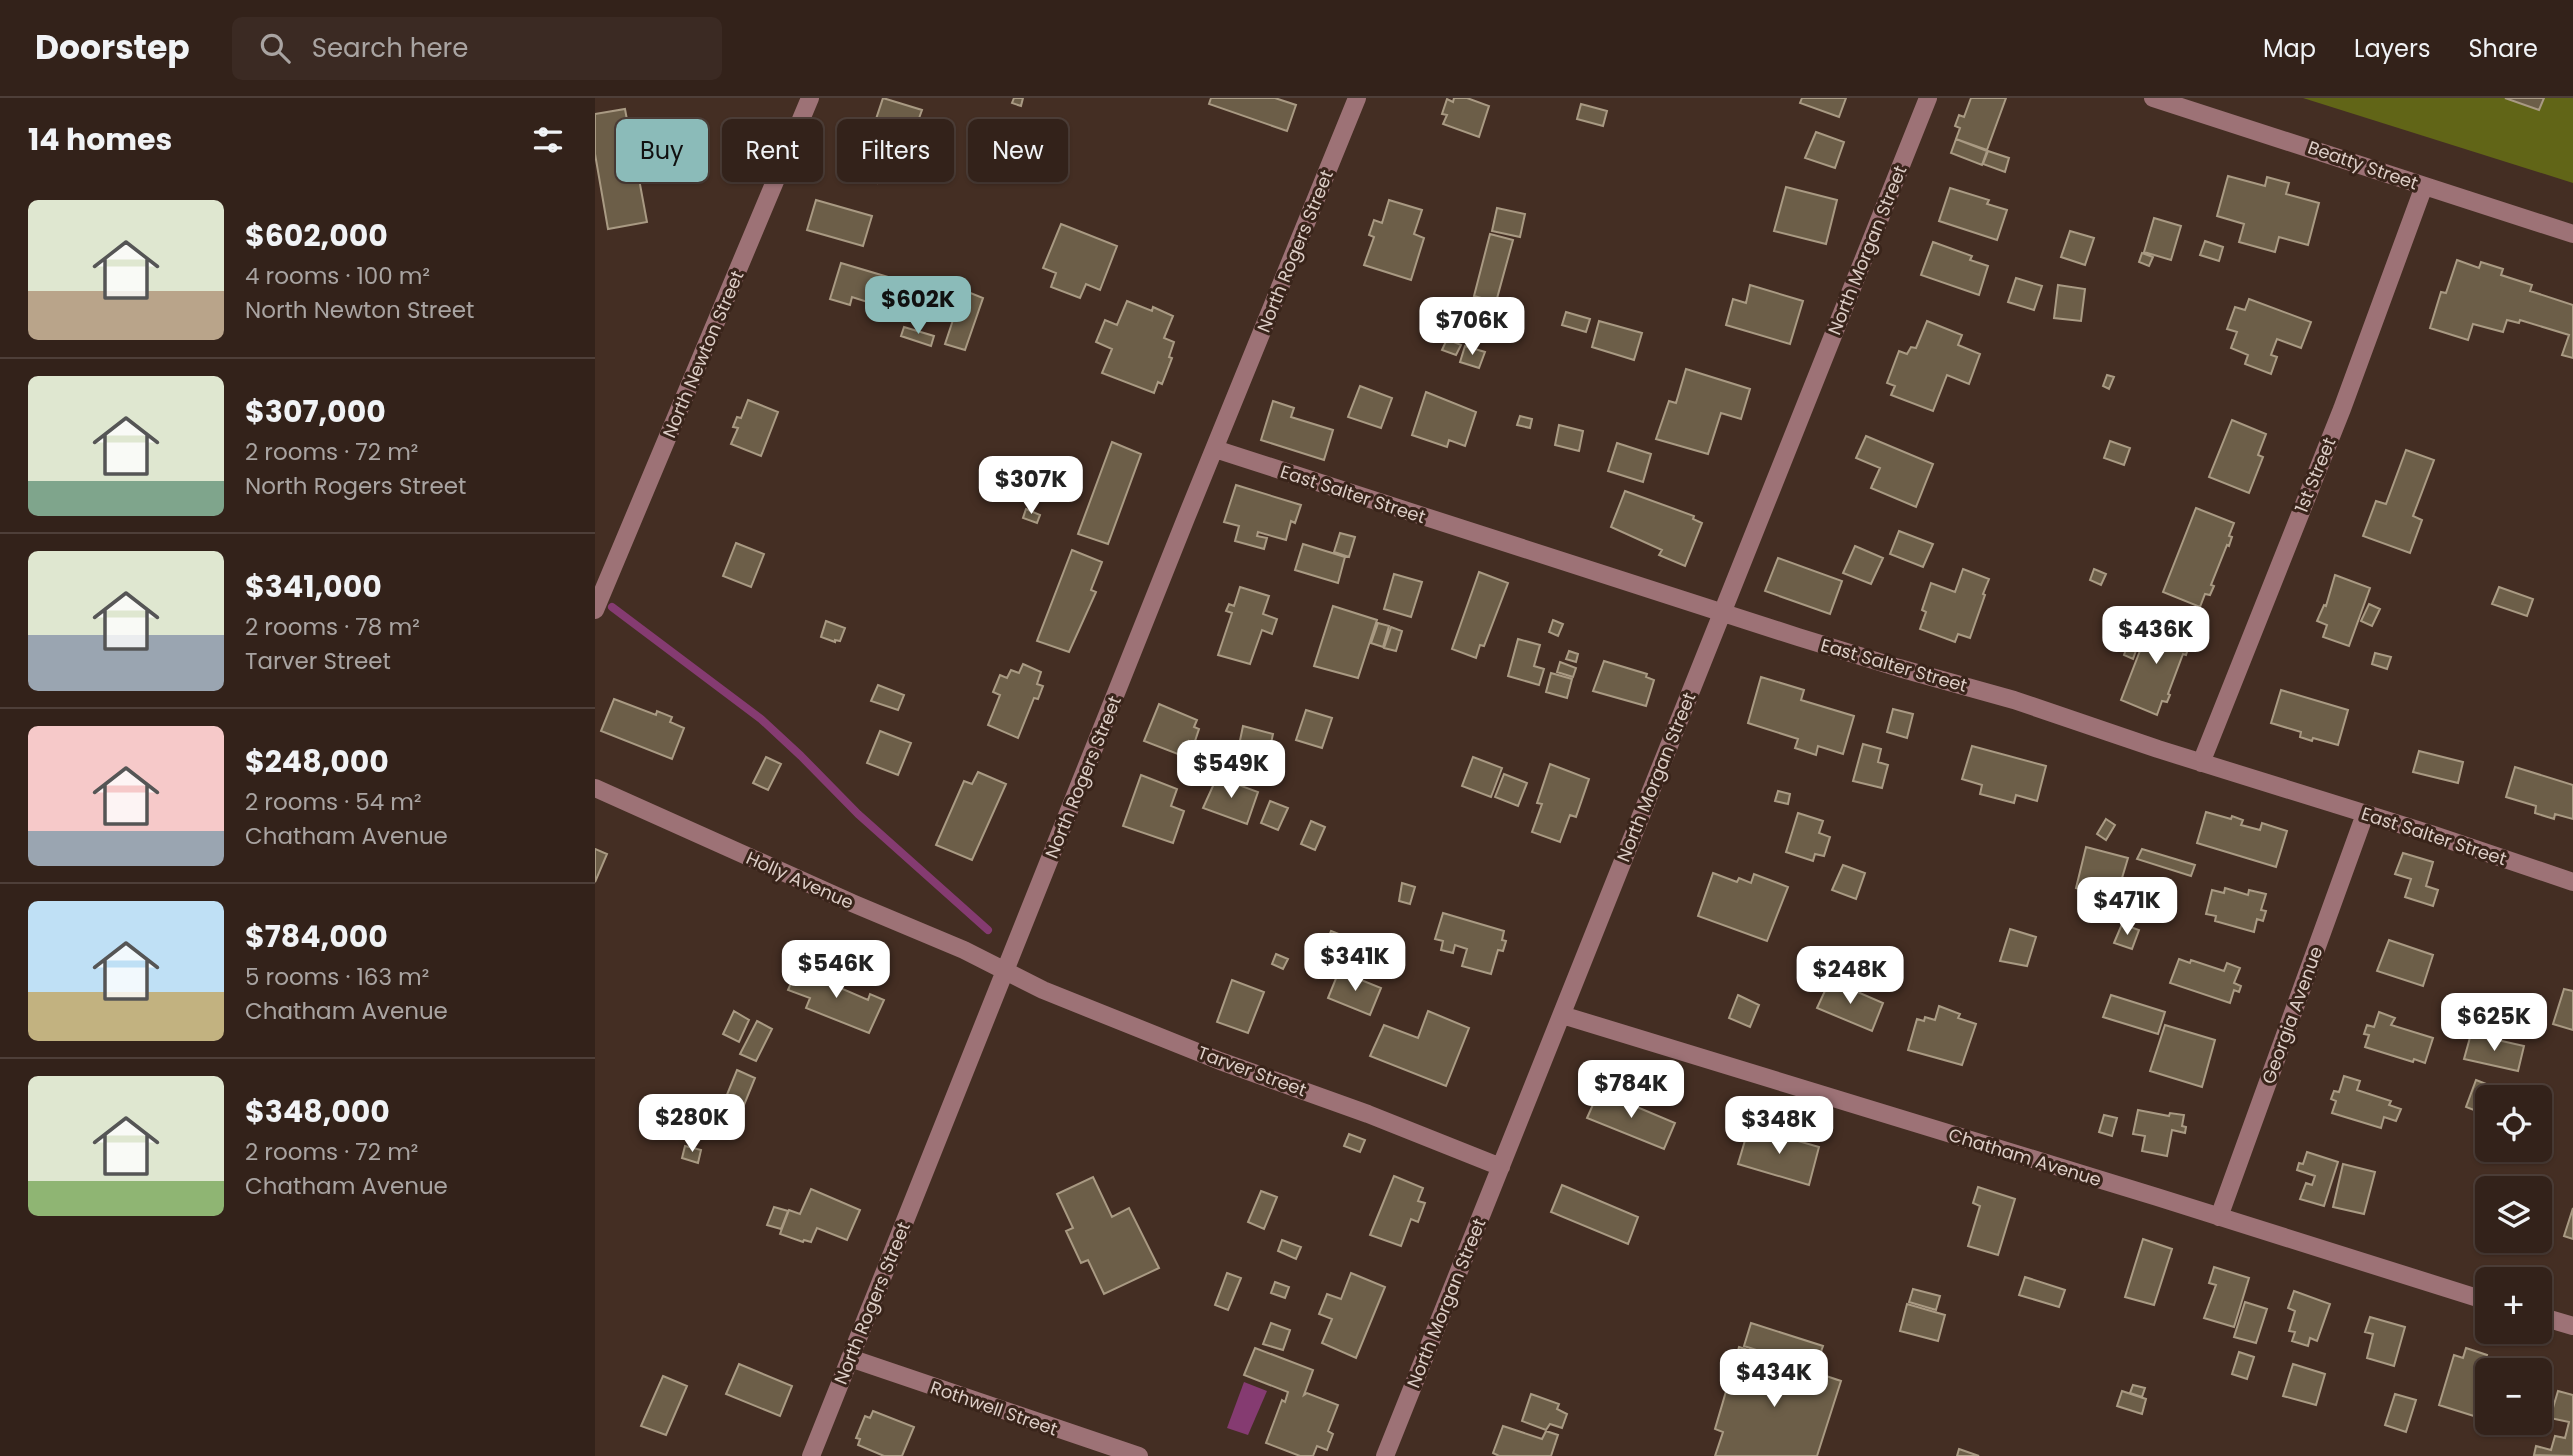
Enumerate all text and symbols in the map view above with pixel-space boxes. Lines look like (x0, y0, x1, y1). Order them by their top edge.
search box (232, 17, 722, 80)
text: Doorstep (35, 24, 190, 71)
icon: search (256, 29, 294, 67)
text: Search here (312, 30, 468, 66)
text: Map (2263, 32, 2316, 65)
text: Layers (2354, 32, 2430, 65)
text: Share (2468, 32, 2538, 65)
text: 14 homes (28, 118, 172, 161)
chip: Buy (616, 119, 708, 182)
chip: Rent (722, 119, 823, 182)
chip: Filters (837, 119, 954, 182)
chip: New (968, 119, 1068, 182)
icon: filters (529, 121, 567, 159)
street label: Beatty Street (2305, 134, 2421, 196)
street label: North Morgan Street (1822, 161, 1912, 339)
street label: North Rogers Street (1251, 166, 1339, 336)
text: $602,000 (245, 214, 388, 257)
icon: home (84, 228, 168, 312)
text: 4 rooms · 100 m² (245, 260, 430, 292)
street label: North Newton Street (656, 267, 750, 441)
pin: $602K (869, 276, 967, 336)
text: $602K (881, 283, 955, 315)
text: North Newton Street (245, 294, 474, 326)
pin: $706K (1423, 298, 1521, 357)
text: $706K (1435, 304, 1509, 336)
text: $307,000 (245, 390, 386, 433)
icon: home (84, 404, 168, 488)
street label: 1st Street (2289, 434, 2341, 516)
text: 2 rooms · 72 m² (245, 436, 418, 468)
pin: $307K (982, 456, 1080, 516)
street label: East Salter Street (1277, 459, 1429, 529)
text: $307K (995, 463, 1067, 495)
text: North Rogers Street (245, 470, 466, 502)
text: $341,000 (245, 565, 382, 608)
icon: home (84, 579, 168, 663)
pin: $436K (2107, 606, 2205, 666)
text: 2 rooms · 78 m² (245, 611, 420, 643)
text: $436K (2118, 613, 2194, 645)
street label: East Salter Street (1818, 632, 1970, 698)
text: Tarver Street (245, 645, 391, 677)
street label: North Morgan Street (1611, 688, 1701, 866)
street label: North Rogers Street (1039, 692, 1127, 862)
text: $248,000 (245, 740, 389, 783)
pin: $549K (1182, 740, 1280, 800)
text: $549K (1193, 747, 1269, 779)
icon: home (84, 754, 168, 838)
text: 2 rooms · 54 m² (245, 786, 422, 818)
street label: East Salter Street (2358, 801, 2510, 871)
text: Chatham Avenue (245, 820, 448, 852)
street label: Holly Avenue (742, 845, 858, 915)
pin: $471K (2078, 878, 2176, 937)
text: $471K (2093, 884, 2161, 916)
text: $784,000 (245, 915, 388, 958)
icon: home (84, 929, 168, 1013)
pin: $341K (1306, 934, 1404, 993)
pin: $546K (787, 940, 885, 1000)
text: $341K (1320, 940, 1390, 972)
street label: Georgia Avenue (2256, 943, 2328, 1087)
pin: $248K (1801, 946, 1899, 1006)
text: $546K (798, 947, 874, 979)
text: $248K (1813, 953, 1887, 985)
text: 5 rooms · 163 m² (245, 961, 429, 993)
pin: $625K (2445, 993, 2543, 1053)
text: Chatham Avenue (245, 995, 448, 1027)
text: $625K (2457, 1000, 2531, 1032)
street label: Tarver Street (1194, 1040, 1310, 1102)
pin: $784K (1582, 1060, 1680, 1120)
text: $784K (1594, 1067, 1668, 1099)
map controls (2475, 1085, 2552, 1435)
button: locate (2475, 1085, 2552, 1162)
text: $348,000 (245, 1090, 390, 1133)
pin: $280K (643, 1094, 741, 1154)
pin: $348K (1730, 1096, 1828, 1156)
text: $280K (655, 1101, 729, 1133)
text: $348K (1741, 1103, 1817, 1135)
icon: home (84, 1104, 168, 1188)
street label: Chatham Avenue (1945, 1122, 2105, 1192)
text: 2 rooms · 72 m² (245, 1136, 418, 1168)
text: Chatham Avenue (245, 1170, 448, 1202)
button: layers (2475, 1176, 2552, 1253)
street label: North Morgan Street (1401, 1214, 1491, 1392)
street label: North Rogers Street (828, 1218, 916, 1388)
button: + (2475, 1267, 2552, 1344)
pin: $434K (1725, 1350, 1823, 1409)
text: $434K (1736, 1356, 1812, 1388)
button: − (2475, 1358, 2552, 1435)
street label: Rothwell Street (927, 1375, 1061, 1441)

